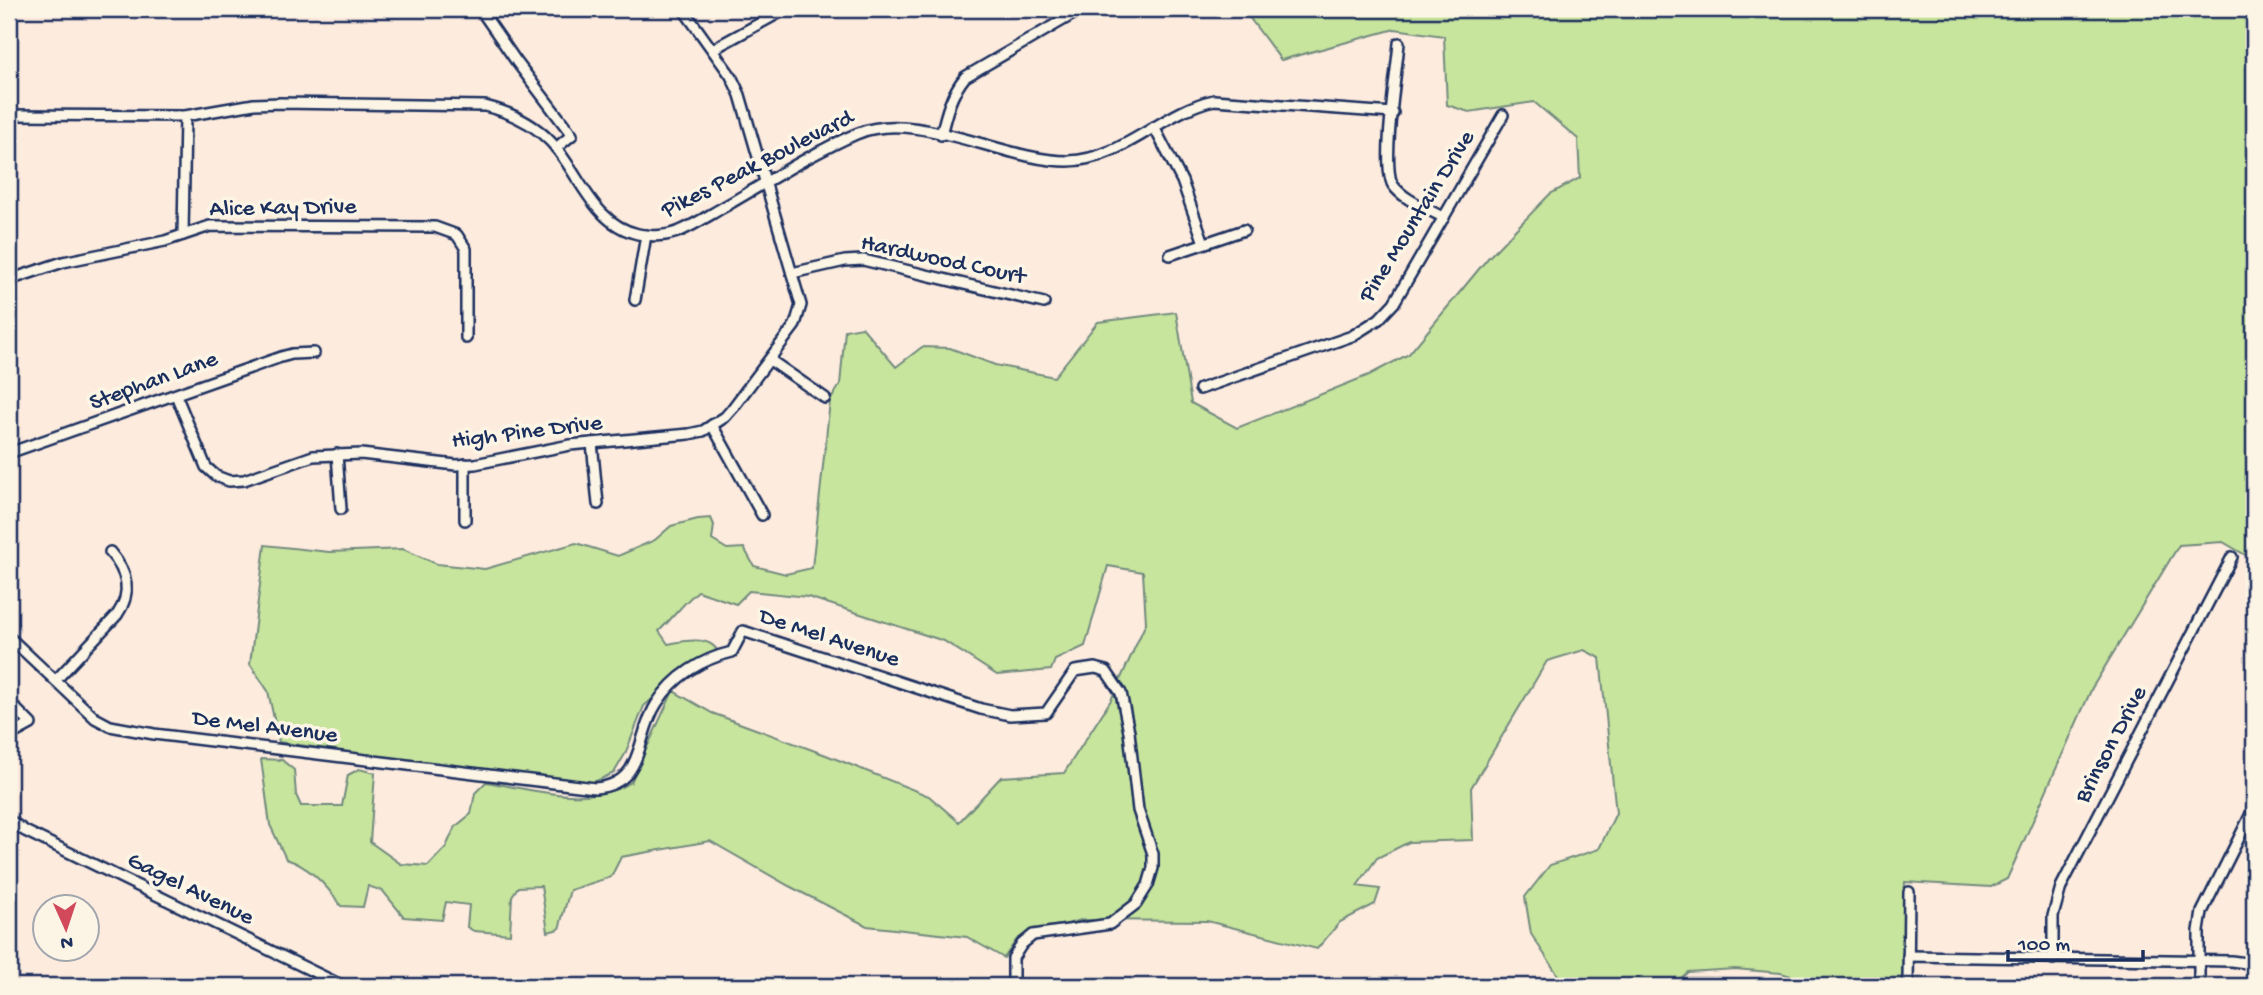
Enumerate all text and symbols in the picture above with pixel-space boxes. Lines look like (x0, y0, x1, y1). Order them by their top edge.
street label: Pikes Peak Boulevard (656, 103, 861, 226)
street label: Pine Mountain Drive (1353, 125, 1483, 309)
street label: Alice Kay Drive (209, 193, 357, 225)
street label: Hardwood Court (858, 229, 1030, 293)
street label: Stephan Lane (86, 345, 223, 419)
street label: High Pine Drive (450, 409, 604, 457)
street label: De Mel Avenue (753, 602, 903, 676)
street label: Brinson Drive (2069, 681, 2155, 809)
street label: De Mel Avenue (189, 704, 340, 751)
street label: Gagel Avenue (122, 847, 259, 933)
north arrow (32, 894, 102, 964)
scale bar (2008, 918, 2142, 962)
text: N (60, 930, 74, 953)
text: 100 m (2017, 934, 2070, 959)

